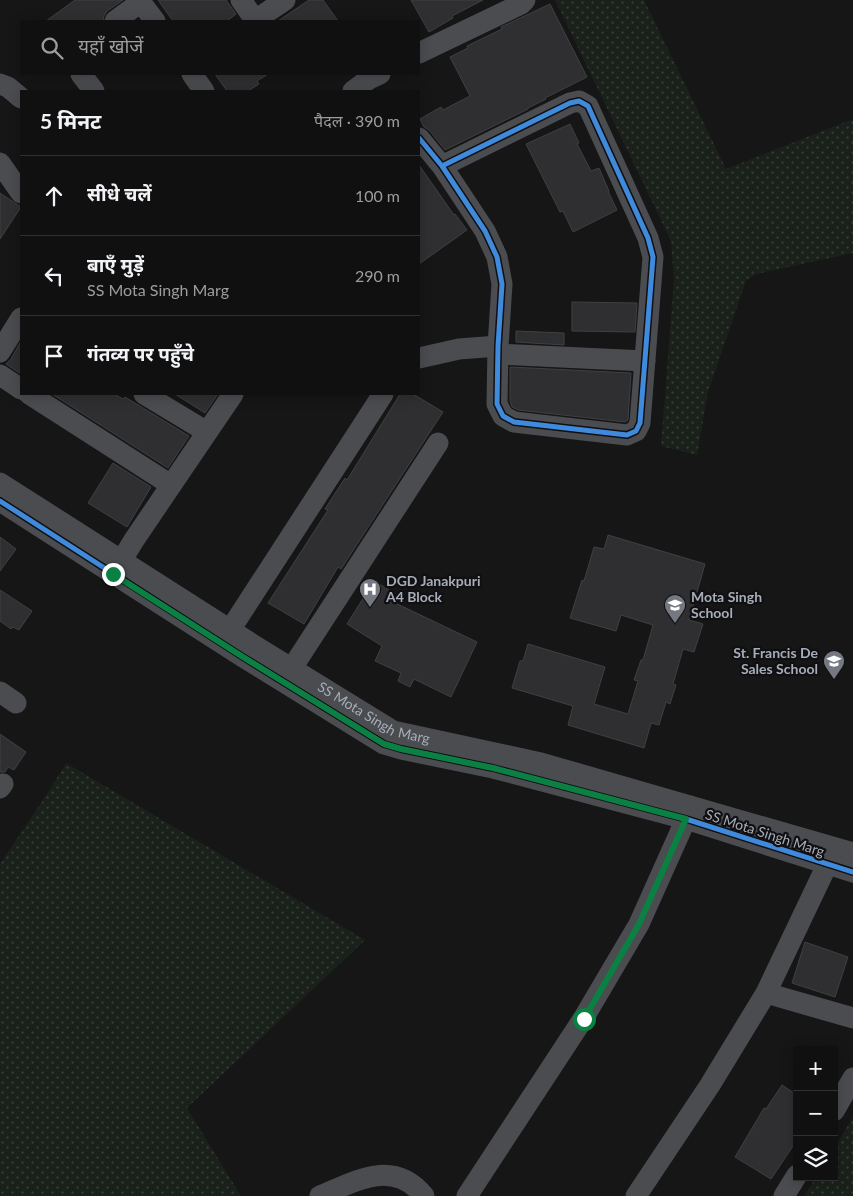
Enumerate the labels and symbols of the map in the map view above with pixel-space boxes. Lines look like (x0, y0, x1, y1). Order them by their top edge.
route end (102, 563, 125, 586)
place label: DGD Janakpuri A4 Block (385, 572, 480, 605)
hospital icon: DGD Janakpuri A4 Block (358, 577, 382, 608)
place label: Mota Singh School (691, 588, 762, 621)
school or university icon: Mota Singh School (663, 593, 687, 624)
place label: St. Francis De Sales School (733, 644, 819, 677)
school or university icon: St. Francis De Sales School (822, 649, 846, 680)
street label: SS Mota Singh Marg (315, 678, 432, 747)
street label: SS Mota Singh Marg (703, 805, 827, 860)
route start (573, 1008, 596, 1031)

